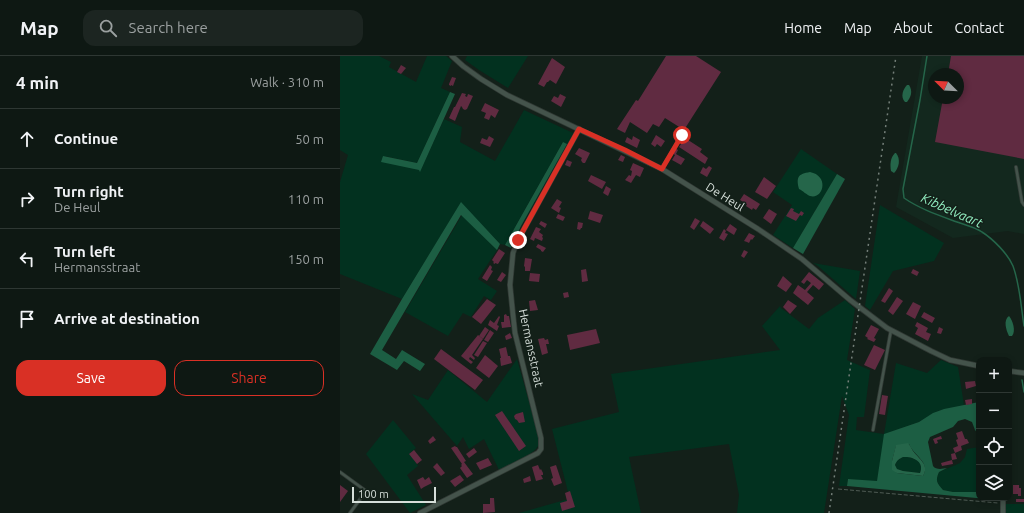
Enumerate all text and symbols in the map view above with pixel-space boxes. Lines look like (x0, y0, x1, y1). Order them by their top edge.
search box (83, 10, 363, 46)
text: Map (20, 17, 59, 39)
icon: search (97, 17, 119, 39)
text: Search here (129, 19, 208, 36)
text: Home (784, 20, 822, 36)
text: Map (844, 20, 872, 36)
text: About (894, 20, 933, 36)
text: Contact (955, 20, 1004, 36)
north arrow (928, 68, 964, 104)
text: 4 min (16, 73, 59, 92)
text: Walk · 310 m (250, 75, 324, 89)
route start (673, 126, 691, 144)
icon: ahead (16, 128, 38, 150)
text: Continue (54, 130, 118, 147)
text: 50 m (295, 132, 324, 146)
street label: De Heul (704, 180, 747, 213)
text: Turn right (54, 183, 124, 200)
icon: right (16, 188, 38, 210)
water label: Kibbelvaart (919, 190, 986, 230)
text: 110 m (288, 192, 324, 206)
text: De Heul (54, 200, 100, 214)
route end (509, 231, 527, 249)
text: Turn left (54, 243, 115, 260)
icon: left (16, 248, 38, 270)
text: 150 m (288, 252, 324, 266)
text: Hermansstraat (54, 260, 140, 274)
icon: arrive (16, 308, 38, 330)
street label: Hermansstraat (517, 308, 546, 388)
text: Arrive at destination (54, 310, 200, 327)
map controls (976, 357, 1012, 501)
button: + (976, 357, 1012, 393)
button: Save (16, 360, 166, 396)
button: Share (174, 360, 324, 396)
button: − (976, 393, 1012, 429)
button: locate (976, 429, 1012, 465)
button: layers (976, 465, 1012, 501)
scale bar (352, 485, 436, 504)
text: 100 m (358, 488, 389, 500)

